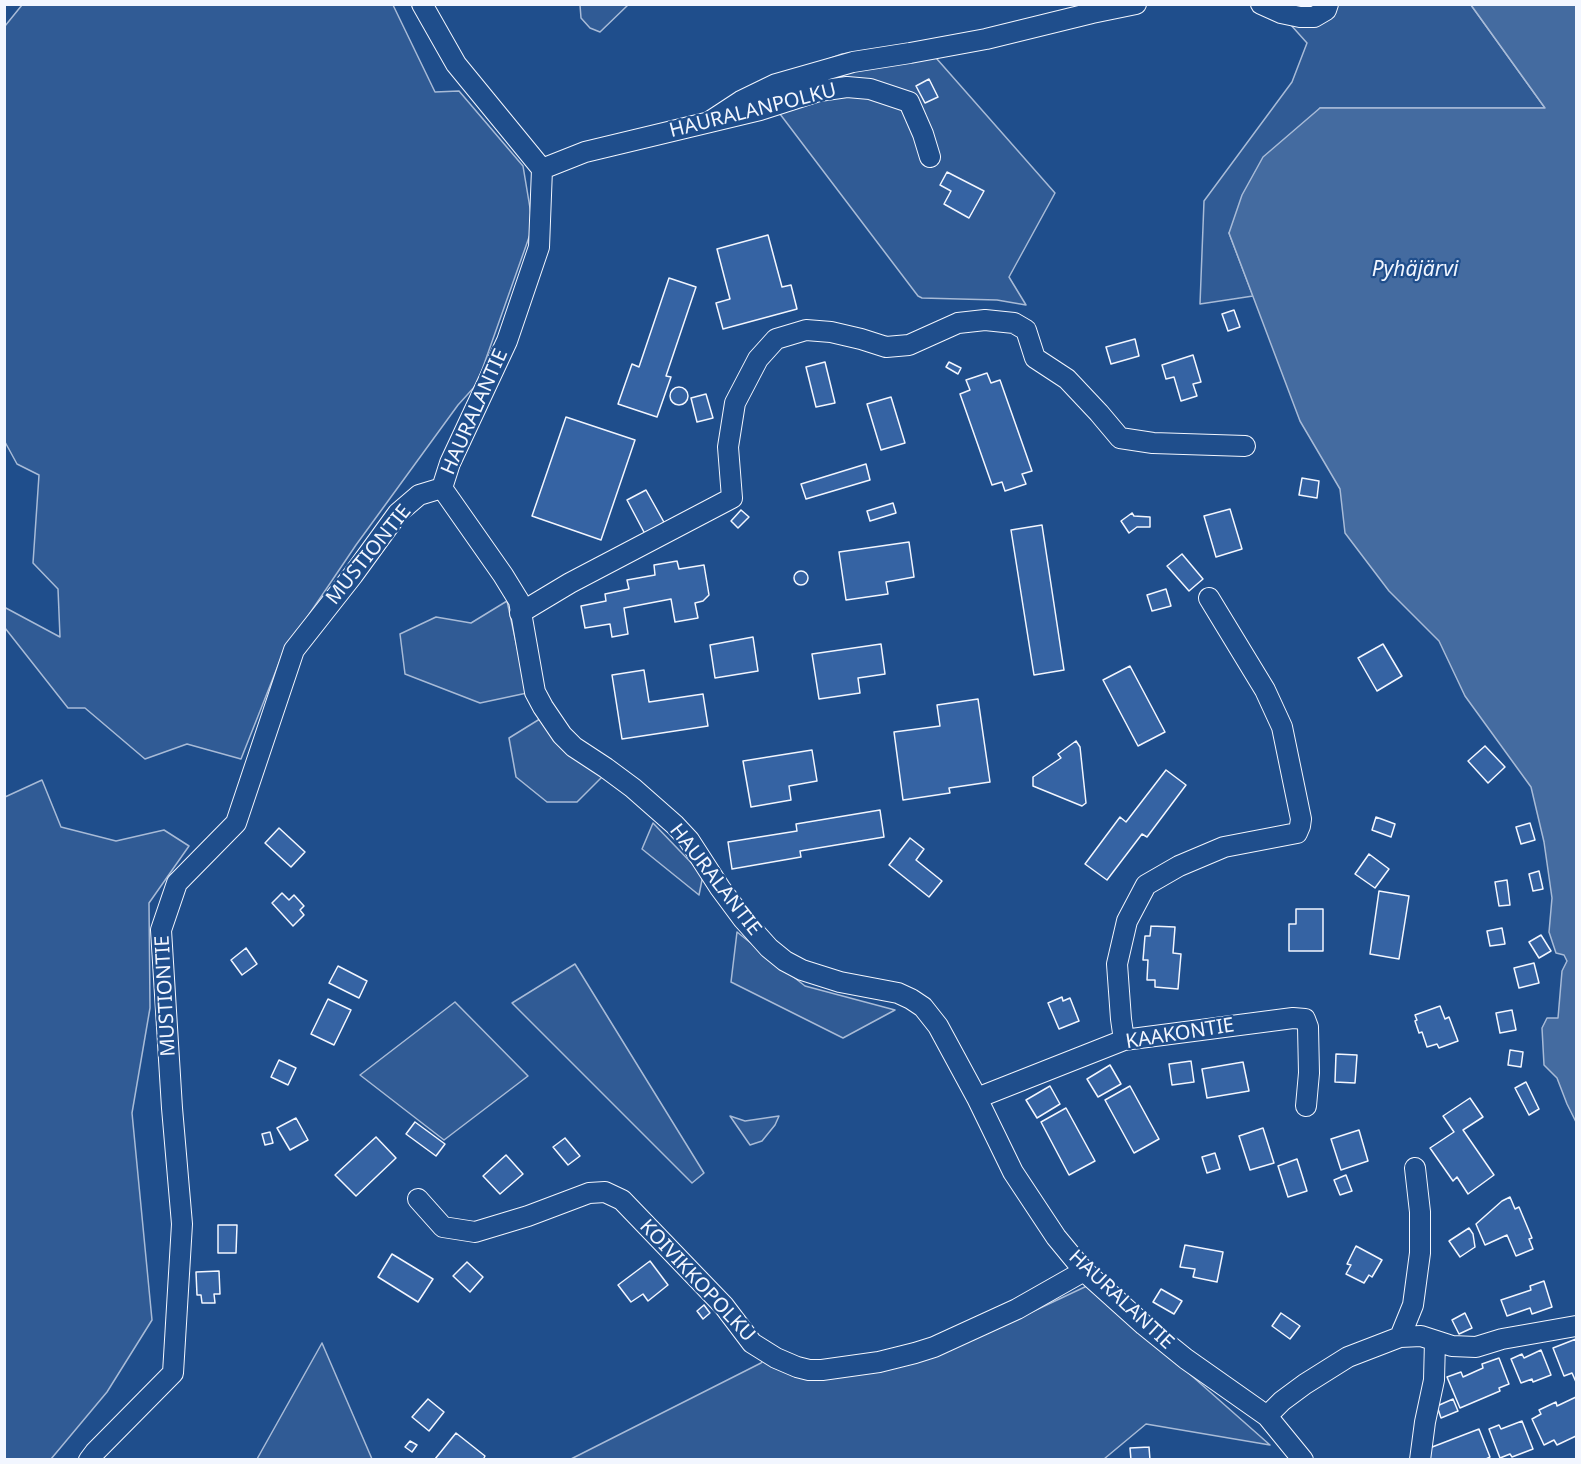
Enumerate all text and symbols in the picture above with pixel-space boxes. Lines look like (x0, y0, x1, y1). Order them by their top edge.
street label: HAURALANPOLKU (667, 79, 839, 143)
water label: Pyhäjärvi (1372, 257, 1458, 283)
street label: HAURALANTIE (437, 345, 513, 479)
street label: MUSTIONTIE (321, 500, 417, 610)
street label: HAURALANTIE (664, 819, 766, 941)
street label: MUSTIONTIE (151, 935, 181, 1057)
street label: KAAKONTIE (1124, 1014, 1236, 1054)
street label: KOIVIKKOPOLKU (634, 1215, 760, 1347)
street label: HAURALANTIE (1063, 1245, 1179, 1355)

